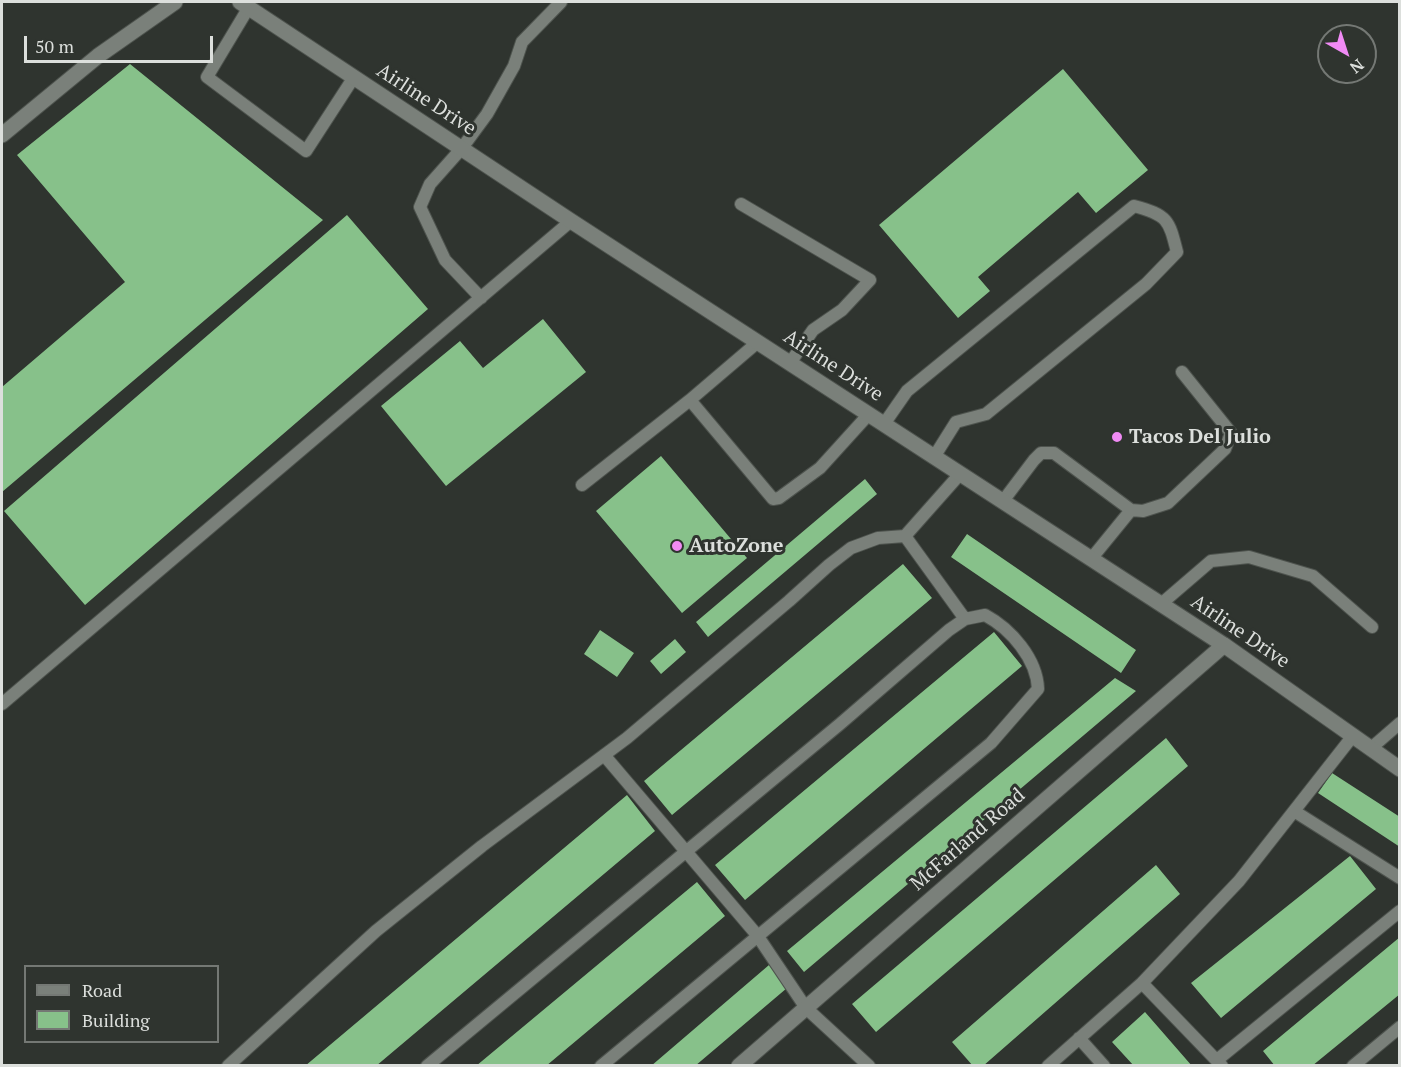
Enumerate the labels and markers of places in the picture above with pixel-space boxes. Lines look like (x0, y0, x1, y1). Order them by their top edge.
place label: Tacos Del Julio (1129, 425, 1271, 449)
marker: Tacos Del Julio (1110, 430, 1124, 444)
place label: AutoZone (689, 534, 784, 558)
marker: AutoZone (670, 539, 684, 553)

